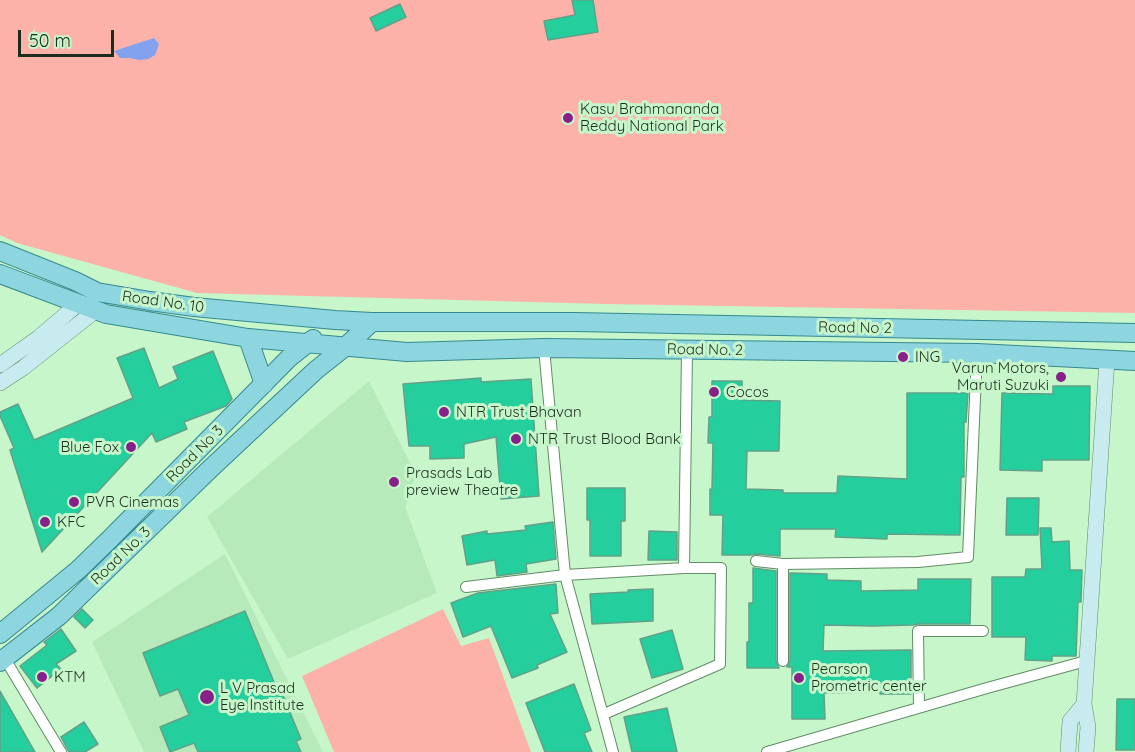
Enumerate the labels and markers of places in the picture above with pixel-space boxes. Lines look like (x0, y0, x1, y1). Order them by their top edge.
place label: Kasu Brahmananda Reddy National Park (580, 100, 724, 135)
marker: Kasu Brahmananda Reddy National Park (561, 111, 575, 125)
place label: ING (915, 348, 940, 366)
marker: ING (896, 350, 910, 364)
place label: Varun Motors, Maruti Suzuki (952, 359, 1049, 394)
marker: Varun Motors, Maruti Suzuki (1054, 370, 1068, 384)
place label: Cocos (726, 383, 769, 401)
marker: Cocos (707, 385, 721, 399)
place label: NTR Trust Bhavan (456, 403, 582, 421)
marker: NTR Trust Bhavan (437, 405, 451, 419)
place label: NTR Trust Blood Bank (528, 430, 681, 448)
marker: NTR Trust Blood Bank (509, 432, 523, 446)
place label: Blue Fox (60, 438, 119, 456)
marker: Blue Fox (124, 440, 138, 454)
place label: Prasads Lab preview Theatre (406, 464, 518, 499)
marker: Prasads Lab preview Theatre (387, 475, 401, 489)
place label: PVR Cinemas (86, 493, 179, 511)
marker: PVR Cinemas (67, 495, 81, 509)
place label: KFC (57, 513, 85, 531)
marker: KFC (38, 515, 52, 529)
place label: Pearson Prometric center (811, 660, 927, 695)
place label: KTM (54, 668, 86, 686)
marker: KTM (35, 670, 49, 684)
marker: Pearson Prometric center (792, 671, 806, 685)
place label: L V Prasad Eye Institute (220, 679, 304, 714)
marker: L V Prasad Eye Institute (198, 688, 216, 706)

